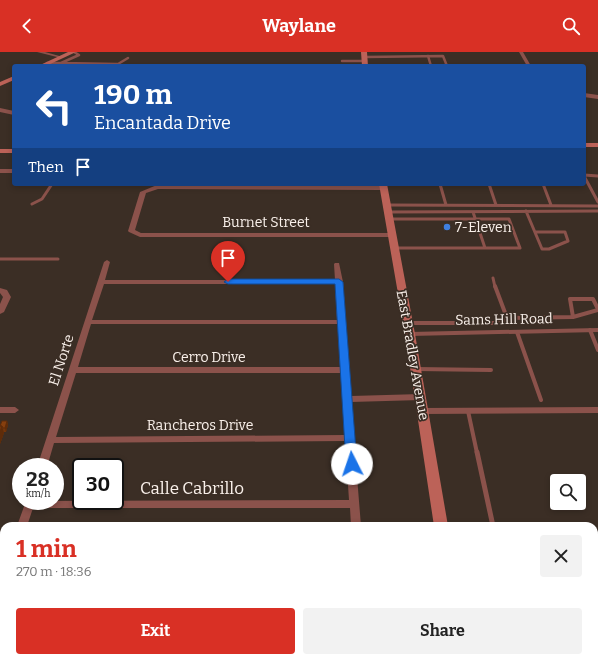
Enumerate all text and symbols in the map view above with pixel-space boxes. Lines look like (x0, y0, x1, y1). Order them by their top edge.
icon: back (16, 15, 38, 37)
text: Waylane (262, 15, 336, 37)
icon: search (560, 15, 582, 37)
text: 190 m (94, 78, 172, 111)
icon: left (28, 80, 80, 132)
text: Encantada Drive (94, 112, 231, 134)
icon: arrive (72, 156, 94, 178)
text: Then (28, 158, 64, 176)
street label: Burnet Street (222, 214, 310, 231)
place label: 7-Eleven (455, 219, 512, 236)
marker: 7-Eleven (442, 222, 452, 232)
pin (211, 241, 245, 282)
icon: arrive (217, 247, 239, 269)
street label: East Bradley Avenue (393, 289, 432, 422)
street label: Sams Hill Road (455, 310, 553, 329)
street label: El Norte (45, 332, 78, 388)
street label: Cerro Drive (172, 349, 246, 366)
street label: Rancheros Drive (147, 417, 253, 434)
position arrow (331, 443, 373, 485)
speed limit sign: 30 (72, 458, 124, 510)
text: 28 (26, 467, 50, 491)
map controls (550, 474, 586, 510)
button: search (550, 474, 586, 510)
street label: Calle Cabrillo (140, 478, 244, 499)
text: km/h (26, 488, 50, 500)
text: 1 min (16, 535, 77, 563)
button: close (540, 535, 582, 577)
text: 270 m · 18:36 (16, 564, 91, 579)
button: Exit (16, 608, 295, 654)
button: Share (303, 608, 582, 654)

